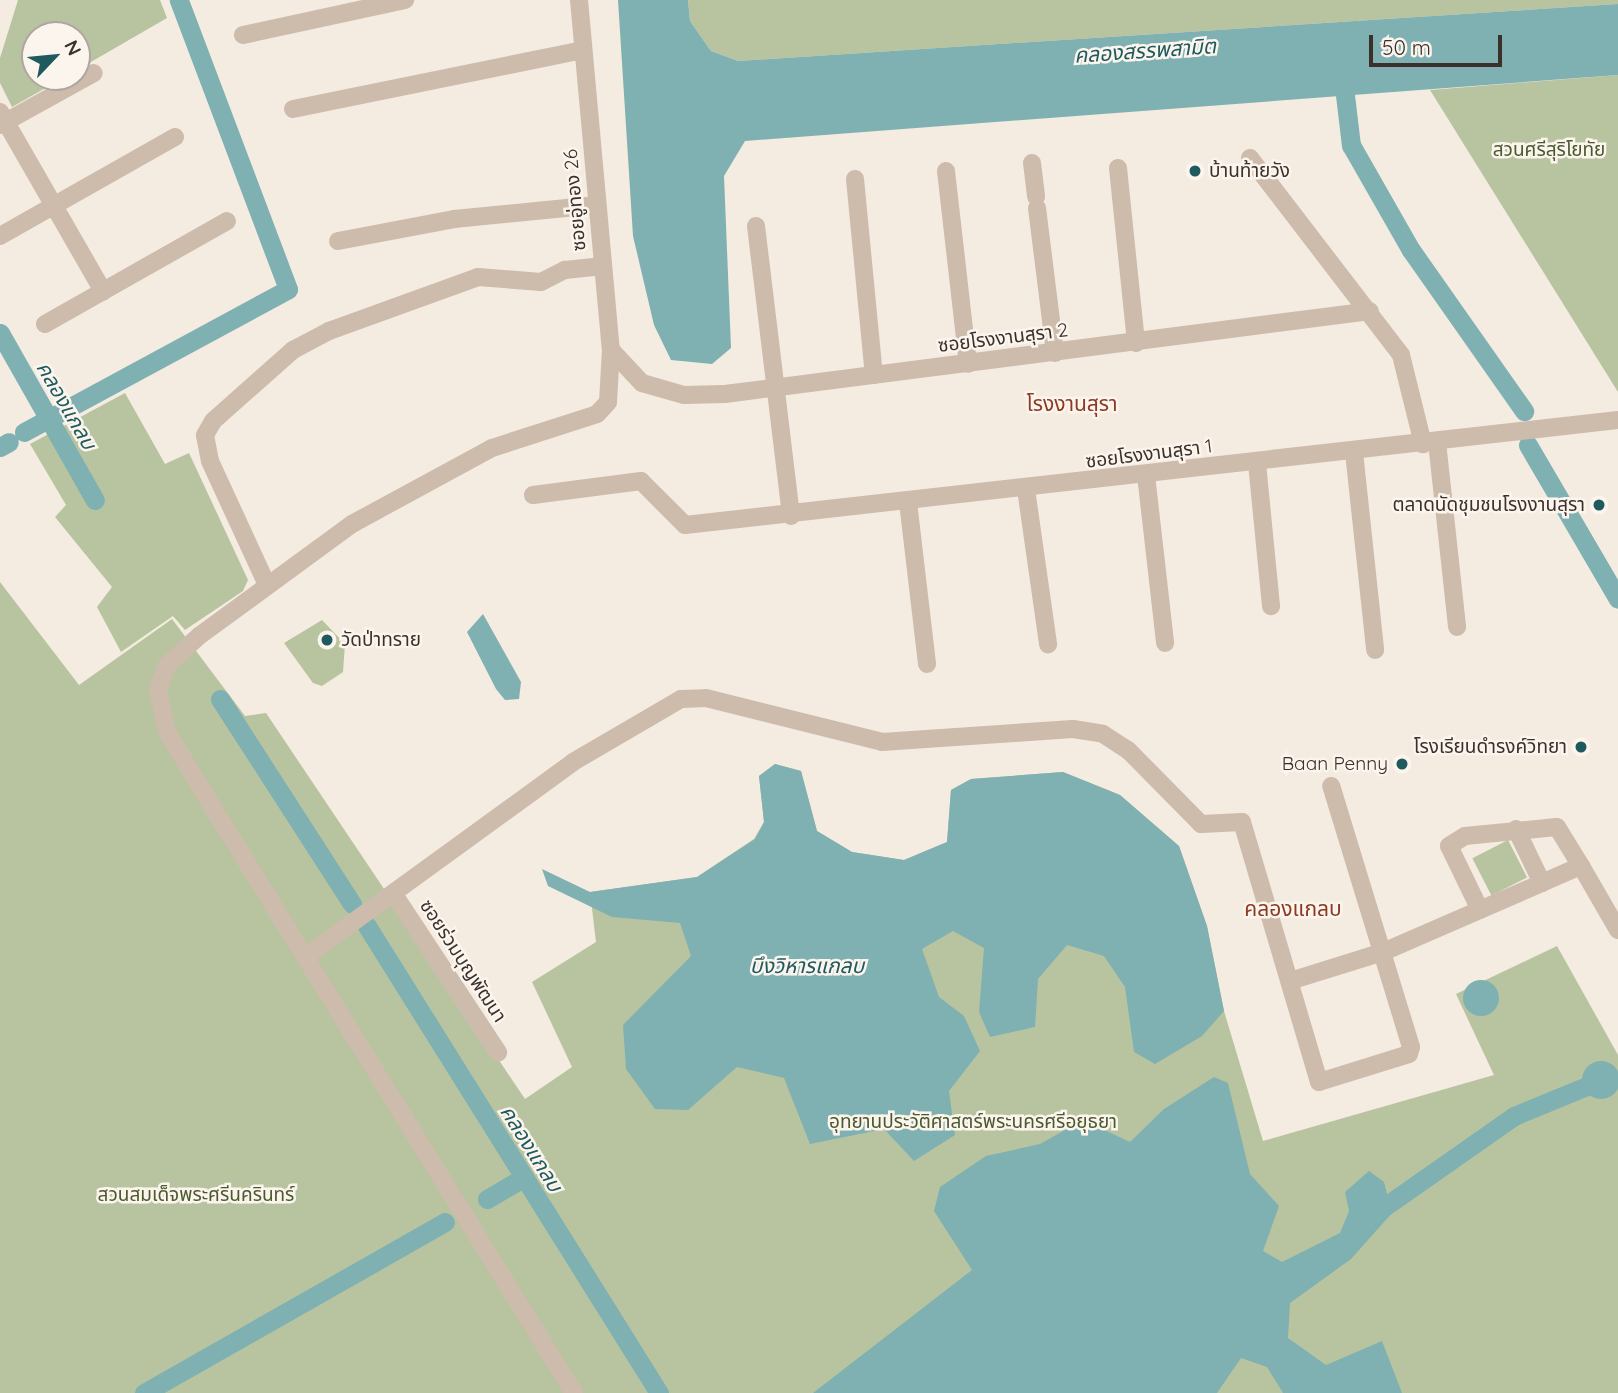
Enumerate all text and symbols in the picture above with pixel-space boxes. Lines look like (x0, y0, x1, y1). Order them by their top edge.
north arrow (21, 21, 91, 91)
scale bar (1373, 21, 1506, 65)
water label: คลองสรรพสามิต (1073, 32, 1217, 68)
text: 50 m (1382, 34, 1431, 60)
text: N (59, 36, 87, 59)
park label: สวนศรีสุริโยทัย (1493, 139, 1605, 161)
street label: ซอยอู่ทอง 26 (559, 148, 591, 252)
place label: บ้านท้ายวัง (1209, 160, 1290, 182)
marker: บ้านท้ายวัง (1187, 163, 1203, 179)
street label: ซอยโรงงานสุรา 2 (937, 319, 1069, 357)
water label: คลองแกลบ (32, 357, 102, 453)
district label: โรงงานสุรา (1026, 390, 1118, 416)
street label: ซอยโรงงานสุรา 1 (1084, 435, 1214, 473)
place label: ตลาดนัดชุมชนโรงงานสุรา (1393, 494, 1585, 516)
marker: ตลาดนัดชุมชนโรงงานสุรา (1591, 497, 1607, 513)
place label: วัดป่าทราย (341, 629, 421, 651)
marker: วัดป่าทราย (319, 632, 335, 648)
place label: โรงเรียนดำรงค์วิทยา (1414, 736, 1567, 758)
marker: โรงเรียนดำรงค์วิทยา (1573, 739, 1589, 755)
place label: Baan Penny (1282, 753, 1388, 775)
marker: Baan Penny (1394, 756, 1410, 772)
street label: ซอยร่วมบุญพัฒนา (415, 895, 511, 1027)
district label: คลองแกลบ (1244, 895, 1342, 921)
water label: บึงวิหารแกลบ (750, 952, 864, 978)
water label: คลองแกลบ (496, 1100, 568, 1196)
park label: อุทยานประวัติศาสตร์พระนครศรีอยุธยา (829, 1111, 1117, 1133)
park label: สวนสมเด็จพระศรีนครินทร์ (98, 1184, 294, 1206)

